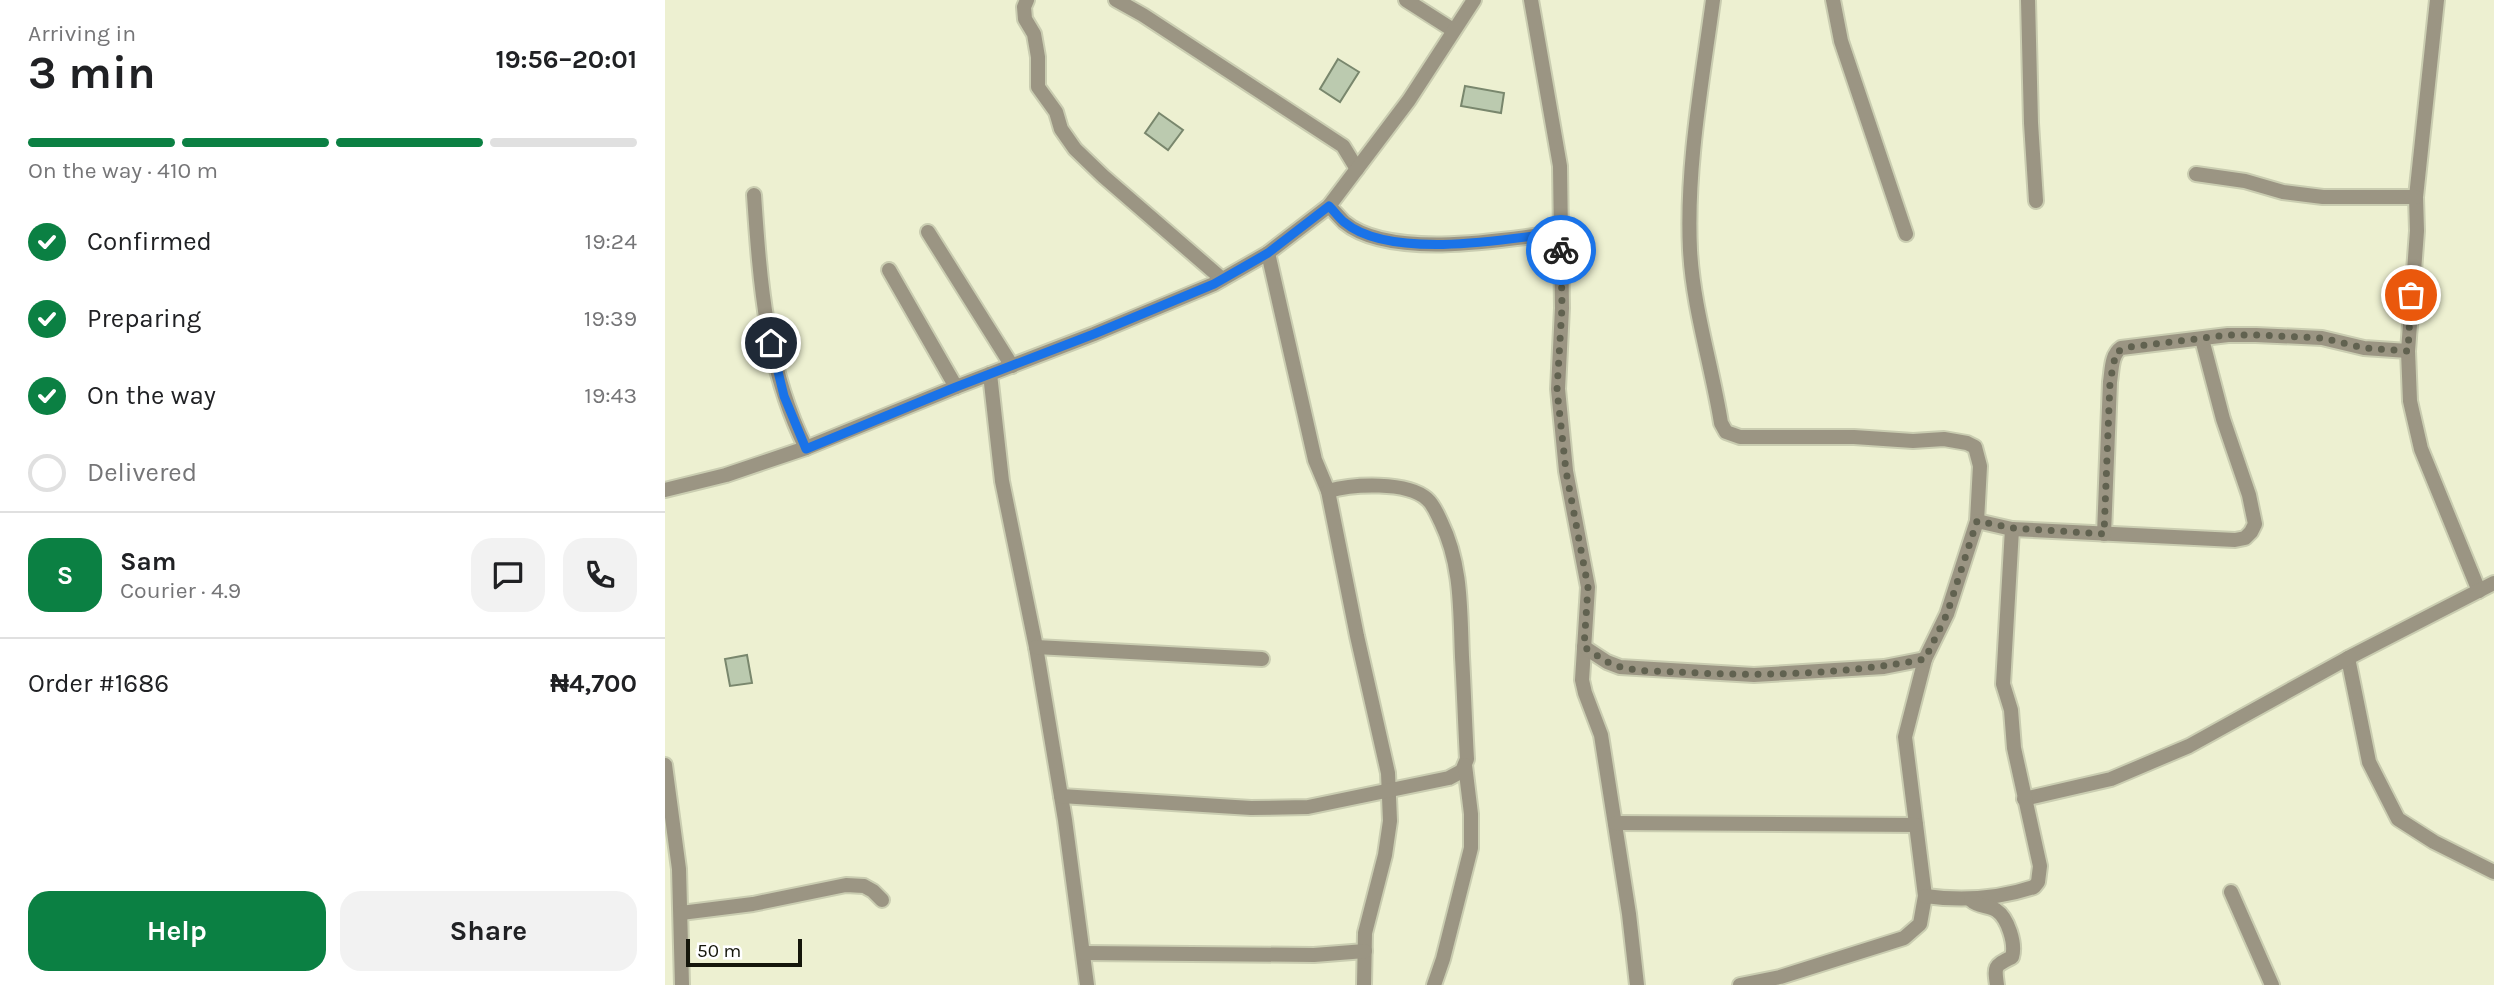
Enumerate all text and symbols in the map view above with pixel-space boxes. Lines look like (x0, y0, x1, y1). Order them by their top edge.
text: Arriving in (28, 20, 136, 47)
text: 19:56–20:01 (495, 44, 637, 75)
text: 3 min (28, 46, 156, 100)
text: On the way · 410 m (28, 157, 218, 184)
courier (1526, 215, 1596, 285)
icon: check (28, 223, 66, 261)
text: Confirmed (87, 226, 212, 257)
text: 19:24 (585, 228, 637, 255)
icon: bike (1542, 231, 1580, 269)
pin (2381, 265, 2441, 325)
icon: bag (2392, 276, 2430, 314)
icon: check (28, 300, 66, 338)
text: Preparing (87, 303, 201, 334)
text: 19:39 (584, 305, 637, 332)
pin (741, 313, 801, 373)
icon: home (752, 324, 790, 362)
icon: check (28, 377, 66, 415)
text: On the way (87, 380, 216, 411)
text: 19:43 (584, 382, 637, 409)
text: Delivered (87, 457, 197, 488)
button: chat (471, 538, 545, 612)
button: phone (563, 538, 637, 612)
text: Sam (120, 546, 176, 577)
text: S (57, 560, 73, 591)
text: Courier · 4.9 (120, 577, 241, 604)
text: Order #1686 (28, 668, 169, 699)
text: ₦4,700 (550, 668, 637, 699)
button: Help (28, 891, 326, 971)
button: Share (340, 891, 637, 971)
scale bar (686, 936, 801, 968)
text: 50 m (697, 940, 741, 962)

